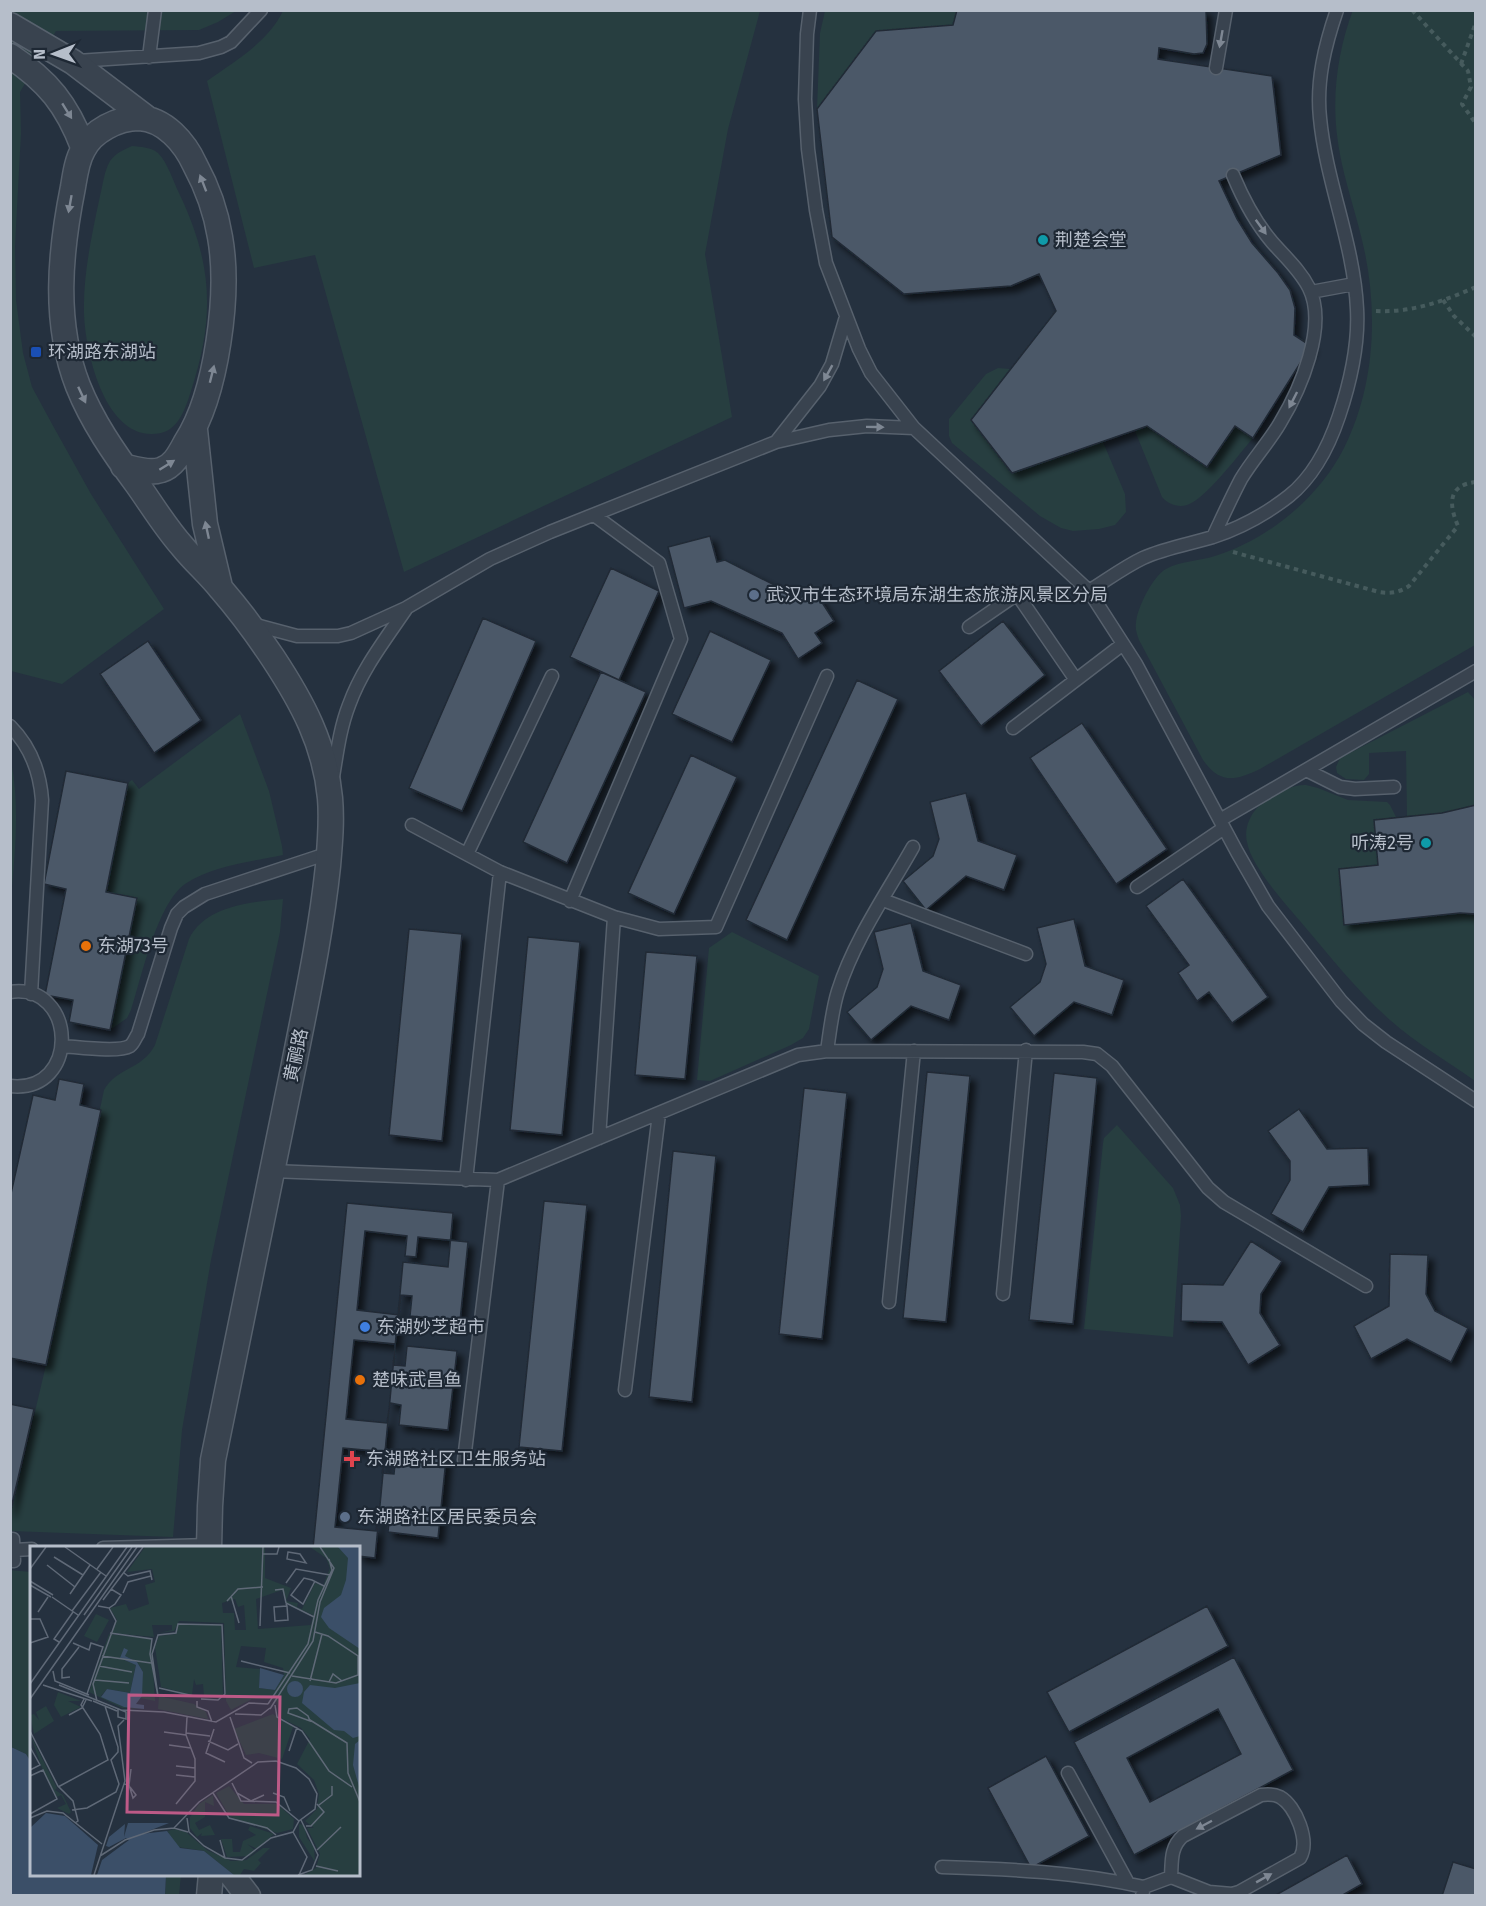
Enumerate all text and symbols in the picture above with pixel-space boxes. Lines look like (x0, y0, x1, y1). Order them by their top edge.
north arrow (24, 24, 84, 84)
one-way arrow (1216, 30, 1225, 49)
text: N (30, 49, 49, 60)
one-way arrow (61, 103, 72, 119)
one-way arrow (198, 173, 208, 191)
one-way arrow (65, 195, 74, 214)
one-way arrow (1254, 219, 1266, 234)
place label: 荆楚会堂 (1055, 229, 1127, 251)
marker: 荆楚会堂 (1036, 233, 1050, 247)
place label: 环湖路东湖站 (48, 341, 156, 363)
marker: 环湖路东湖站 (29, 345, 43, 359)
one-way arrow (823, 364, 833, 381)
one-way arrow (207, 365, 217, 383)
one-way arrow (78, 387, 87, 404)
one-way arrow (1288, 391, 1297, 408)
one-way arrow (865, 422, 884, 432)
one-way arrow (158, 460, 175, 471)
one-way arrow (202, 520, 211, 539)
place label: 武汉市生态环境局东湖生态旅游风景区分局 (766, 584, 1108, 606)
marker: 武汉市生态环境局东湖生态旅游风景区分局 (747, 588, 761, 602)
place label: 听涛2号 (1351, 832, 1414, 854)
marker: 听涛2号 (1419, 836, 1433, 850)
place label: 东湖73号 (98, 935, 169, 957)
marker: 东湖73号 (79, 939, 93, 953)
street label: 黄鹂路 (280, 1026, 312, 1084)
place label: 东湖妙芝超市 (377, 1316, 485, 1338)
marker: 东湖妙芝超市 (358, 1320, 372, 1334)
place label: 楚味武昌鱼 (372, 1369, 462, 1391)
marker: 楚味武昌鱼 (353, 1373, 367, 1387)
place label: 东湖路社区卫生服务站 (366, 1448, 546, 1470)
marker: 东湖路社区卫生服务站 (343, 1450, 361, 1468)
place label: 东湖路社区居民委员会 (357, 1506, 537, 1528)
marker: 东湖路社区居民委员会 (338, 1510, 352, 1524)
inset map (30, 1546, 360, 1876)
one-way arrow (1195, 1820, 1212, 1830)
one-way arrow (1256, 1873, 1272, 1884)

